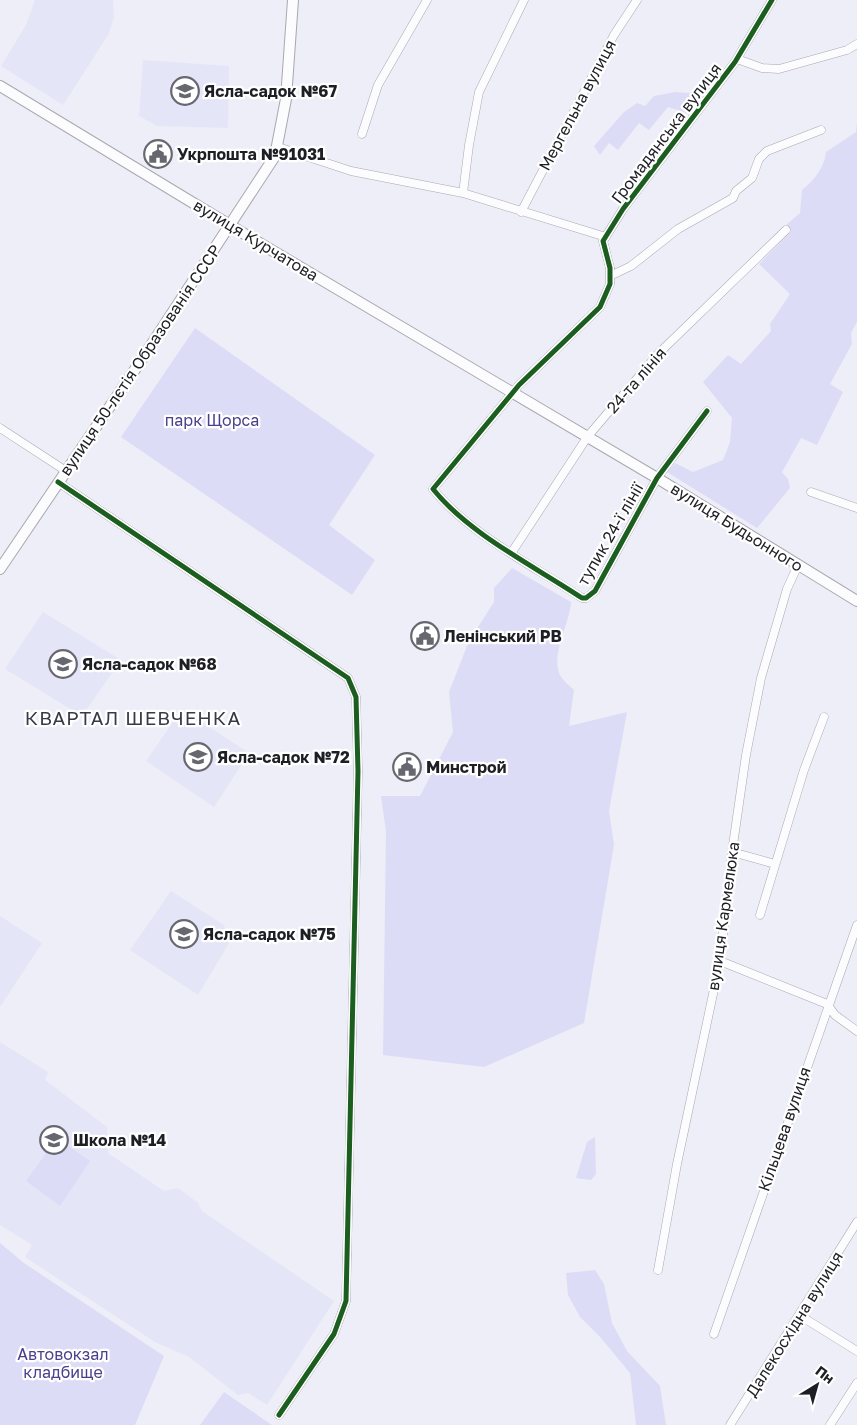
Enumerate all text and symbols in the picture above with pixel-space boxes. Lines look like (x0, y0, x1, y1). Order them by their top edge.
street label: Мергельна вулиця (534, 36, 620, 174)
street label: Громадянська вулиця (607, 59, 725, 207)
school or university icon: Ясла-садок №67 (170, 76, 200, 106)
place label: Ясла-садок №67 (204, 81, 337, 101)
public building icon: Укрпошта №91031 (143, 139, 173, 169)
place label: Укрпошта №91031 (177, 144, 325, 164)
street label: вулиця Курчатова (190, 195, 322, 285)
street label: вулиця 50-лєтія Образованія СССР (55, 241, 225, 479)
street label: 24-та лінія (602, 343, 670, 417)
park label: парк Щорса (165, 410, 259, 430)
street label: тупик 24-ї лінії (573, 478, 648, 589)
street label: вулиця Будьонного (667, 478, 807, 576)
public building icon: Ленінський РВ (410, 621, 440, 651)
place label: Ленінський РВ (444, 626, 562, 646)
school or university icon: Ясла-садок №68 (48, 649, 78, 679)
place label: Ясла-садок №68 (82, 654, 217, 674)
district label: КВАРТАЛ ШЕВЧЕНКА (25, 706, 241, 729)
school or university icon: Ясла-садок №72 (183, 742, 213, 772)
place label: Ясла-садок №72 (217, 747, 350, 767)
public building icon: Минстрой (392, 752, 422, 782)
place label: Минстрой (426, 757, 506, 777)
street label: вулиця Кармелюка (703, 840, 743, 992)
school or university icon: Ясла-садок №75 (169, 919, 199, 949)
place label: Ясла-садок №75 (203, 924, 336, 944)
street label: Кільцева вулиця (753, 1064, 815, 1194)
school or university icon: Школа №14 (39, 1125, 69, 1155)
place label: Школа №14 (73, 1130, 166, 1150)
street label: Далекосхідна вулиця (741, 1248, 847, 1400)
park label: Автовокзал кладбище (17, 1344, 109, 1382)
north arrow (792, 1360, 842, 1410)
text: Пн (812, 1362, 838, 1387)

